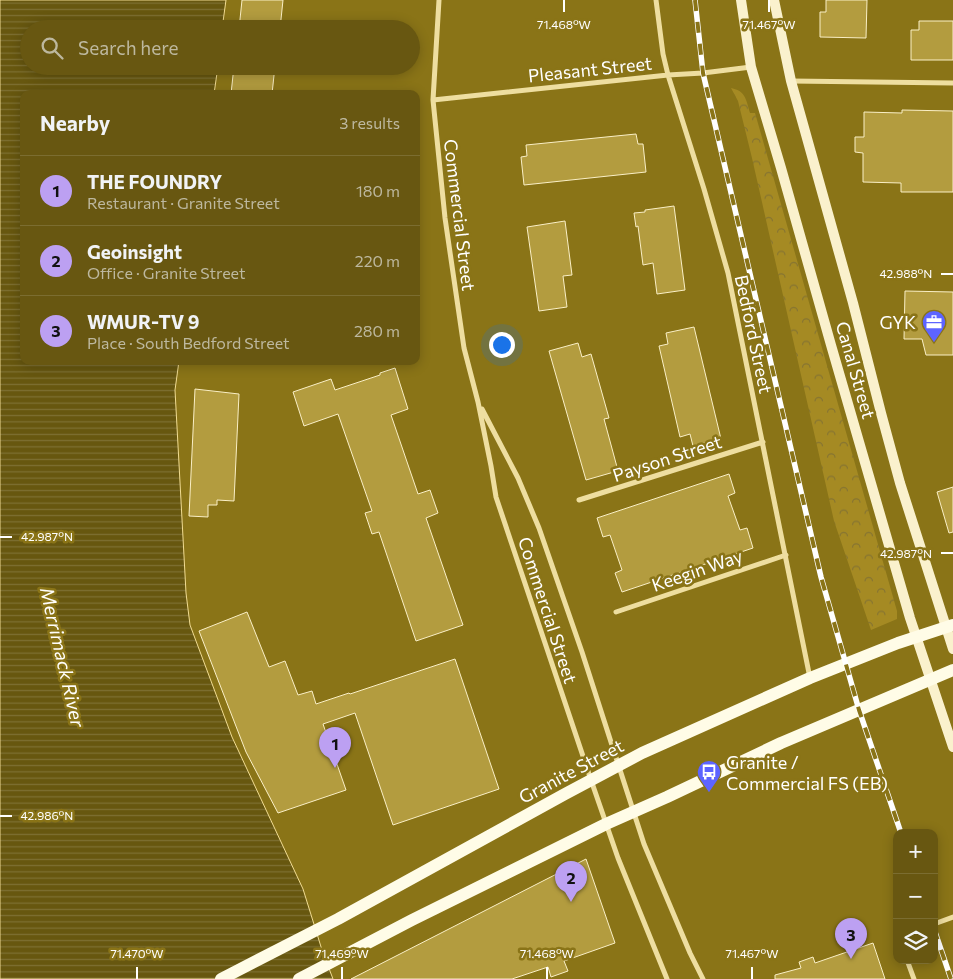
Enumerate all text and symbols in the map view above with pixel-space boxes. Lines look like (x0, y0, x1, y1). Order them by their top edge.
text: 71.468°W (537, 17, 591, 31)
text: 71.467°W (743, 17, 795, 31)
search box (20, 20, 420, 75)
icon: search (38, 34, 66, 62)
text: Search here (78, 36, 178, 59)
street label: Pleasant Street (527, 52, 653, 86)
text: Nearby (40, 110, 110, 135)
text: 3 results (339, 113, 400, 132)
street label: Commercial Street (440, 138, 480, 292)
text: THE FOUNDRY (87, 170, 222, 193)
text: 1 (52, 181, 60, 200)
text: 180 m (356, 181, 400, 200)
text: Restaurant · Granite Street (87, 193, 280, 212)
text: Geoinsight (87, 240, 182, 263)
text: 2 (51, 251, 61, 270)
text: 220 m (355, 251, 400, 270)
text: Office · Granite Street (87, 263, 246, 282)
text: 42.988°N (880, 266, 932, 280)
street label: Bedford Street (731, 273, 777, 395)
office icon: GYK (921, 309, 947, 343)
text: WMUR-TV 9 (87, 310, 200, 333)
place label: GYK (879, 311, 916, 333)
street label: Canal Street (832, 319, 880, 421)
text: 3 (51, 321, 61, 340)
text: 280 m (354, 321, 400, 340)
your location (489, 332, 515, 358)
text: Place · South Bedford Street (87, 333, 290, 352)
street label: Payson Street (610, 430, 724, 486)
text: 42.987°N (21, 529, 73, 543)
street label: Commercial Street (514, 534, 582, 686)
street label: Keegin Way (649, 544, 745, 596)
text: 42.987°N (880, 546, 932, 560)
water label: Merrimack River (36, 585, 91, 731)
pin: 1 (319, 727, 351, 768)
street label: Granite Street (515, 734, 627, 808)
place label: Granite / Commercial FS (EB) (726, 751, 888, 794)
bus stop icon: Granite / Commercial FS (EB) (696, 759, 722, 793)
text: 42.986°N (21, 808, 73, 822)
map controls (893, 829, 938, 964)
button: + (893, 829, 938, 874)
pin: 2 (555, 861, 587, 902)
button: − (893, 874, 938, 919)
pin: 3 (835, 918, 867, 959)
button: layers (893, 919, 938, 964)
text: 71.470°W (110, 946, 164, 960)
text: 71.469°W (315, 946, 369, 960)
text: 71.468°W (520, 946, 574, 960)
text: 71.467°W (726, 946, 778, 960)

